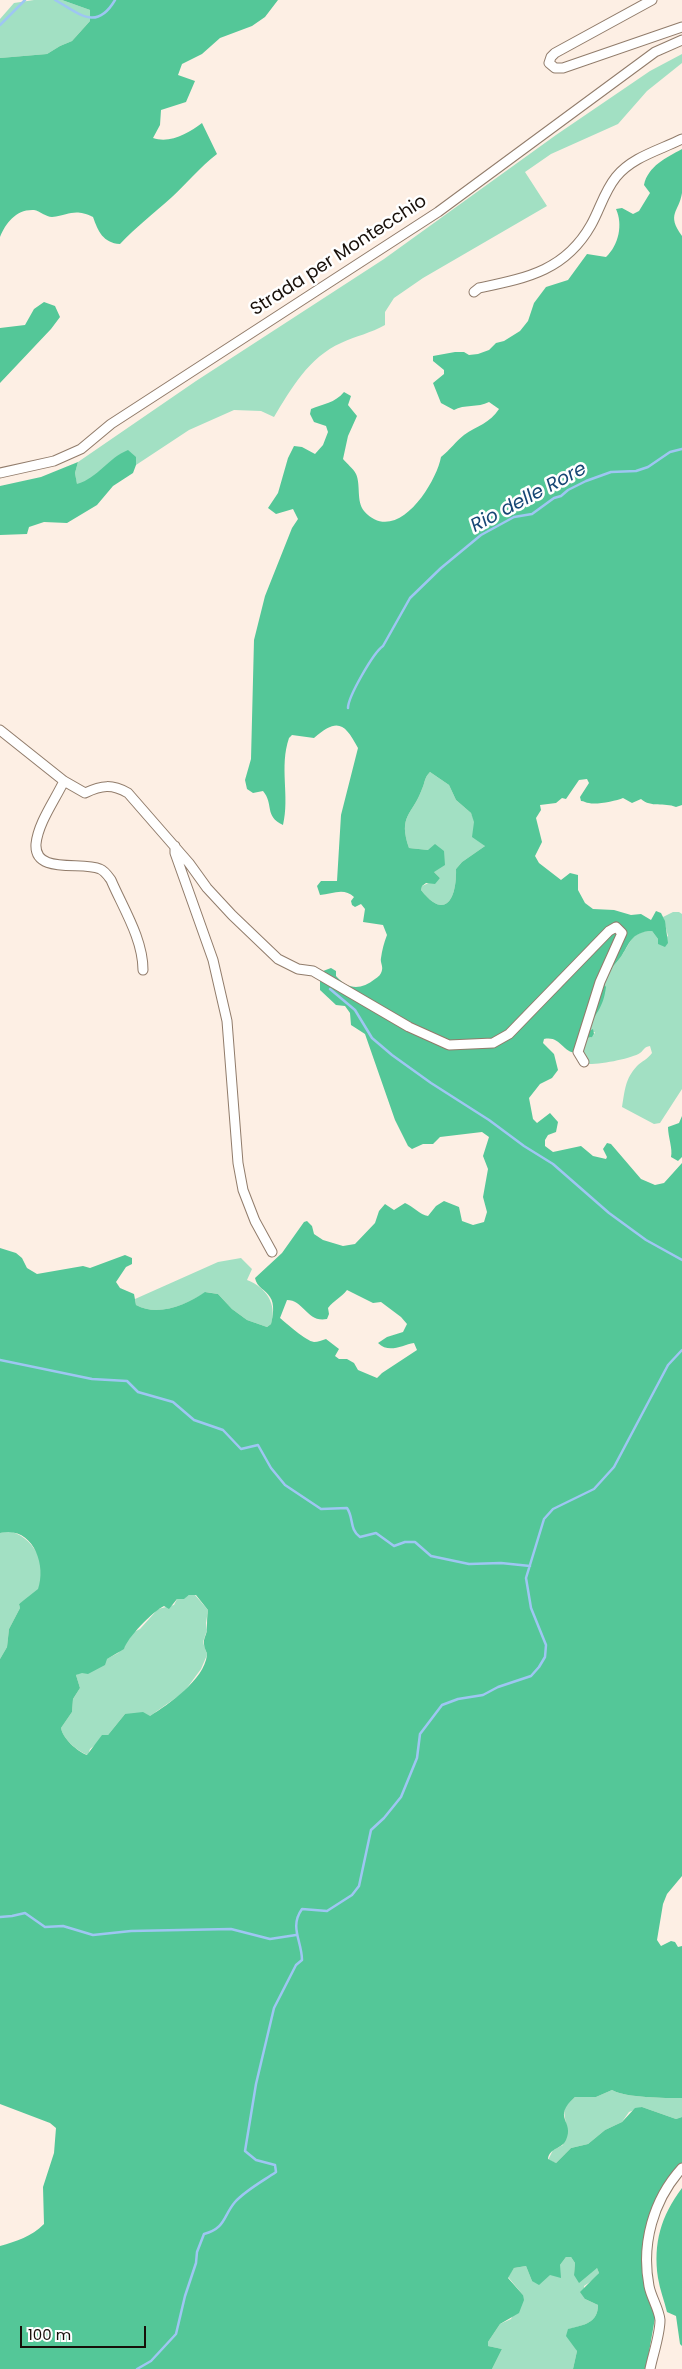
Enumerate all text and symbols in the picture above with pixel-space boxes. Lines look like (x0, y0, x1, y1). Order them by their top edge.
street label: Strada per Montecchio (247, 191, 431, 321)
water label: Rio delle Rore (467, 458, 591, 538)
scale bar (22, 2316, 149, 2348)
text: 100 m (28, 2324, 71, 2345)

